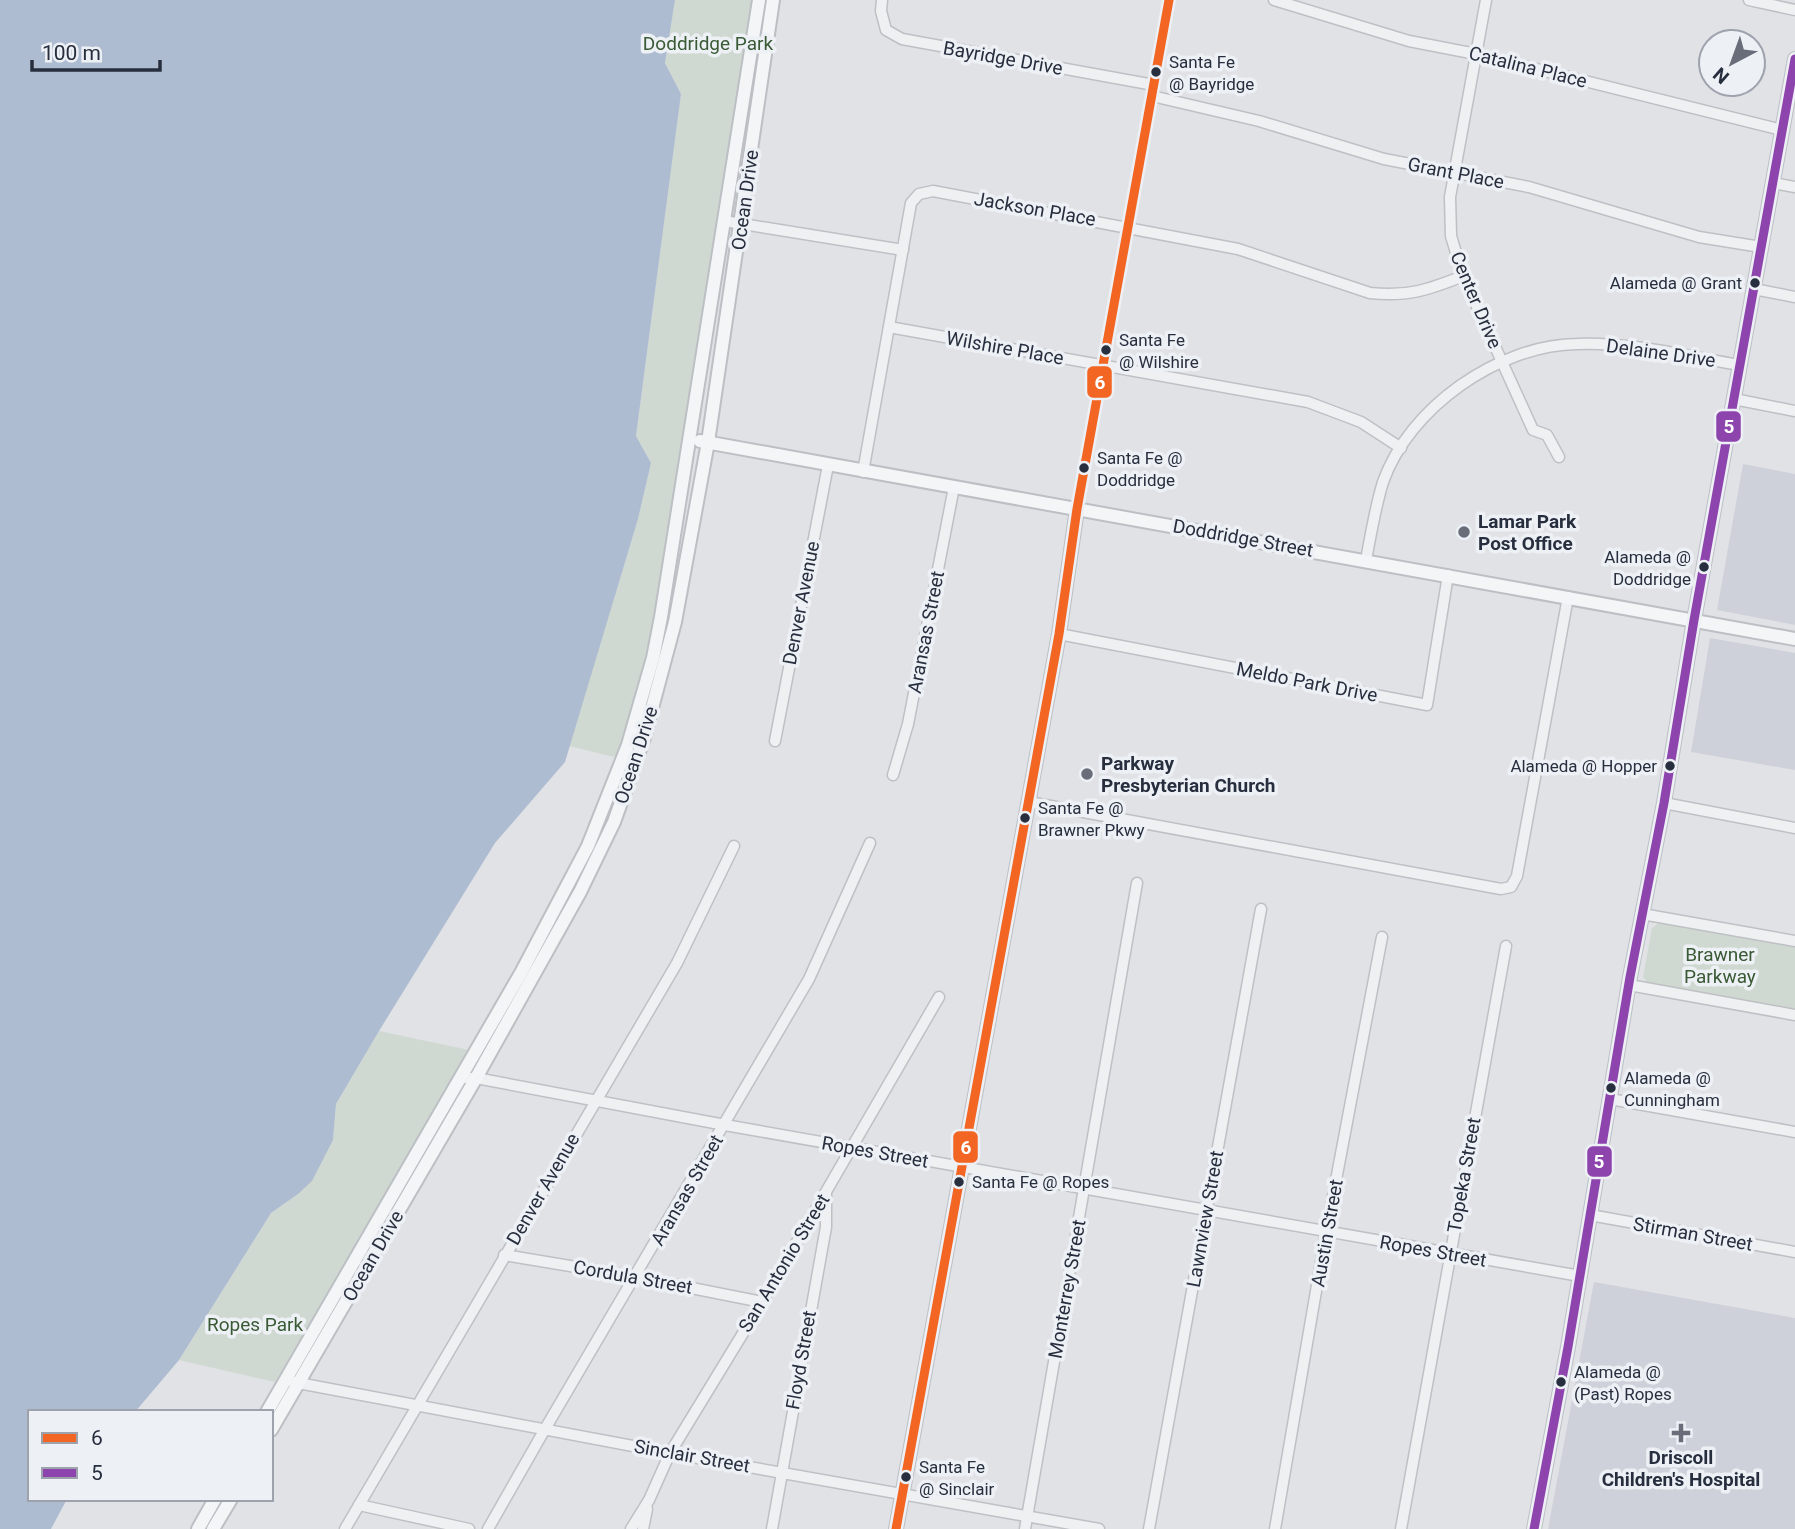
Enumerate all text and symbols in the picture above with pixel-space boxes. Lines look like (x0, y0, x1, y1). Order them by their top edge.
scale bar (32, 28, 159, 72)
north arrow (1697, 28, 1767, 98)
park label: Doddridge Park (643, 32, 773, 55)
street label: Bayridge Drive (941, 36, 1065, 80)
text: 100 m (42, 41, 101, 65)
street label: Catalina Place (1467, 41, 1589, 93)
place label: Santa Fe @ Bayridge (1169, 52, 1254, 94)
text: N (1709, 62, 1734, 89)
marker: Santa Fe @ Bayridge (1149, 65, 1163, 79)
street label: Ocean Drive (727, 148, 763, 252)
street label: Grant Place (1406, 152, 1506, 194)
street label: Jackson Place (972, 187, 1098, 231)
street label: Center Drive (1445, 248, 1507, 352)
place label: Alameda @ Grant (1610, 273, 1742, 293)
marker: Alameda @ Grant (1748, 276, 1762, 290)
street label: Wilshire Place (944, 326, 1066, 370)
place label: Santa Fe @ Wilshire (1119, 330, 1199, 372)
street label: Delaine Drive (1605, 334, 1717, 372)
marker: Santa Fe @ Wilshire (1099, 343, 1113, 357)
line badge: 6 (1086, 365, 1113, 399)
text: 6 (1095, 371, 1106, 394)
line badge: 5 (1715, 410, 1742, 443)
text: 5 (1724, 415, 1735, 438)
place label: Santa Fe @ Doddridge (1097, 448, 1182, 490)
marker: Santa Fe @ Doddridge (1077, 461, 1091, 475)
place label: Lamar Park Post Office (1478, 510, 1577, 555)
street label: Doddridge Street (1171, 514, 1315, 562)
marker: Lamar Park Post Office (1456, 524, 1472, 540)
street label: Denver Avenue (778, 539, 824, 667)
place label: Alameda @ Doddridge (1604, 547, 1691, 589)
marker: Alameda @ Doddridge (1697, 560, 1711, 574)
street label: Aransas Street (903, 569, 949, 695)
street label: Meldo Park Drive (1235, 657, 1379, 707)
street label: Ocean Drive (609, 703, 663, 807)
place label: Parkway Presbyterian Church (1101, 752, 1275, 797)
place label: Alameda @ Hopper (1510, 756, 1657, 776)
marker: Alameda @ Hopper (1663, 759, 1677, 773)
marker: Parkway Presbyterian Church (1079, 766, 1095, 782)
place label: Santa Fe @ Brawner Pkwy (1038, 798, 1145, 840)
marker: Santa Fe @ Brawner Pkwy (1018, 811, 1032, 825)
park label: Brawner Parkway (1684, 943, 1756, 988)
place label: Alameda @ Cunningham (1624, 1068, 1720, 1110)
marker: Alameda @ Cunningham (1604, 1081, 1618, 1095)
street label: Topeka Street (1443, 1115, 1485, 1235)
street label: Denver Avenue (502, 1129, 584, 1249)
line badge: 6 (952, 1130, 979, 1164)
street label: Aransas Street (646, 1131, 728, 1249)
street label: Ropes Street (820, 1131, 930, 1173)
text: 6 (961, 1136, 972, 1159)
line badge: 5 (1586, 1145, 1613, 1178)
street label: Lawnview Street (1182, 1149, 1228, 1289)
text: 5 (1594, 1150, 1605, 1173)
place label: Santa Fe @ Ropes (972, 1172, 1109, 1192)
marker: Santa Fe @ Ropes (952, 1175, 966, 1189)
street label: Austin Street (1306, 1177, 1348, 1289)
street label: San Antonio Street (734, 1190, 834, 1336)
street label: Ocean Drive (338, 1206, 408, 1306)
street label: Stirman Street (1631, 1212, 1755, 1256)
street label: Monterrey Street (1043, 1218, 1091, 1360)
street label: Ropes Street (1378, 1230, 1488, 1272)
street label: Cordula Street (572, 1255, 694, 1299)
street label: Floyd Street (781, 1309, 821, 1411)
park label: Ropes Park (207, 1313, 303, 1336)
place label: Alameda @ (Past) Ropes (1574, 1362, 1672, 1404)
marker: Alameda @ (Past) Ropes (1554, 1375, 1568, 1389)
legend (28, 1410, 273, 1501)
marker: Driscoll Children's Hospital (1671, 1423, 1691, 1443)
text: 6 (91, 1426, 103, 1450)
street label: Sinclair Street (632, 1434, 752, 1478)
place label: Driscoll Children's Hospital (1602, 1446, 1760, 1491)
place label: Santa Fe @ Sinclair (919, 1457, 995, 1499)
text: 5 (91, 1461, 103, 1485)
marker: Santa Fe @ Sinclair (899, 1470, 913, 1484)

